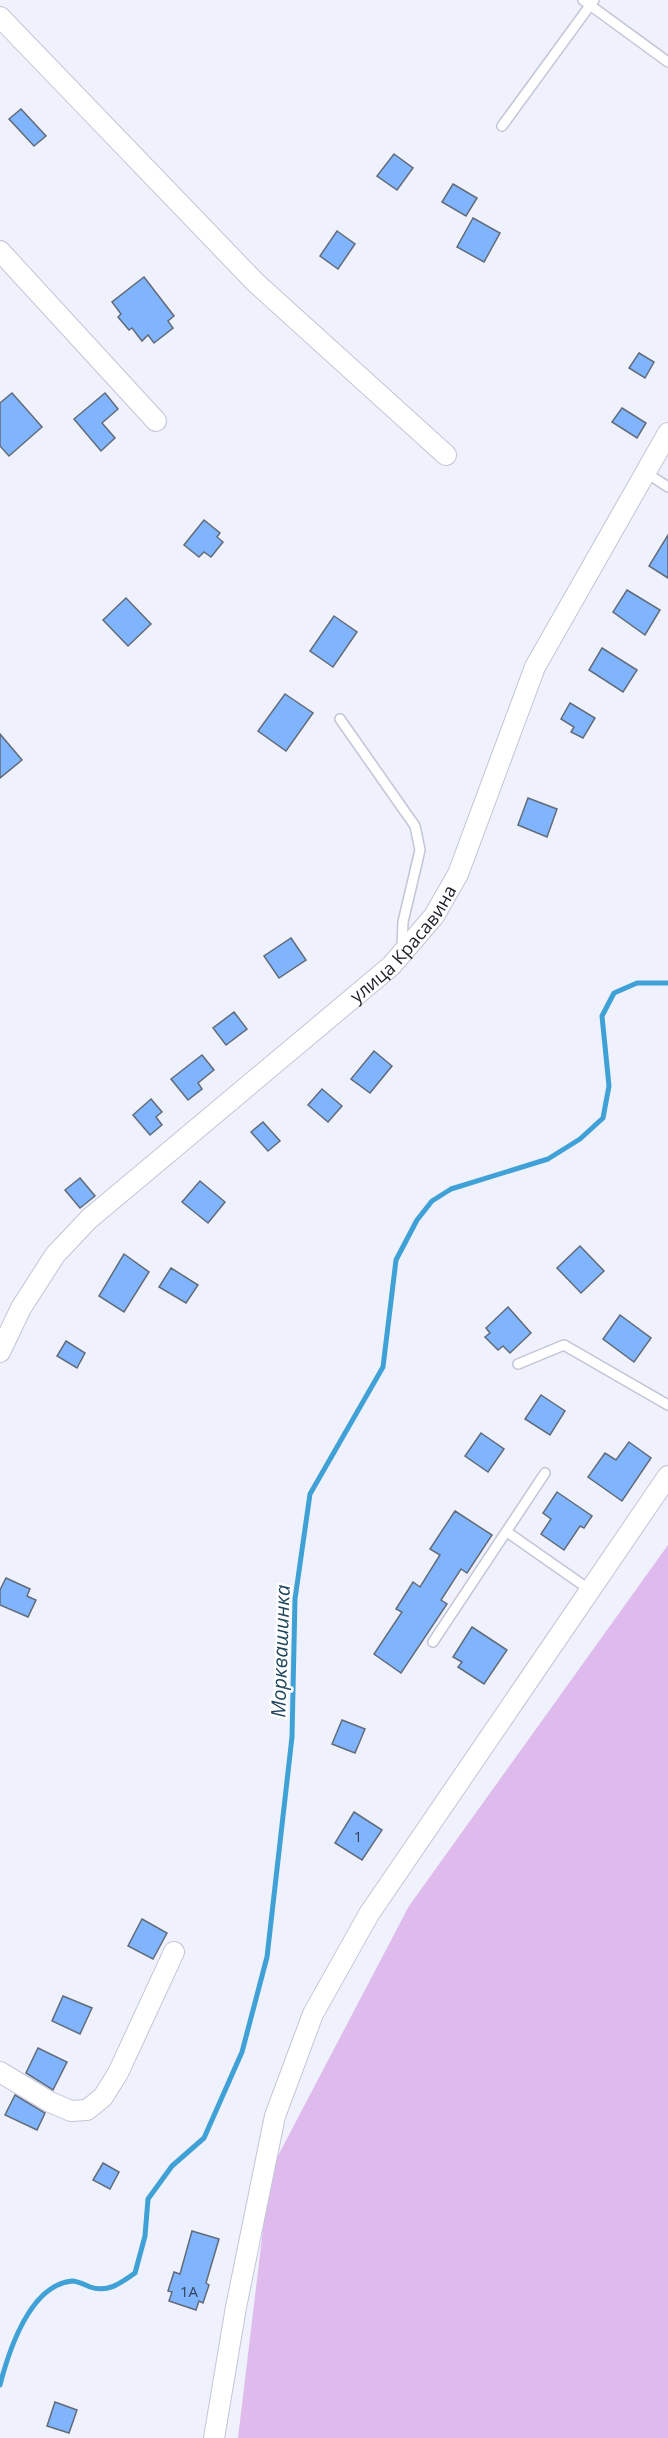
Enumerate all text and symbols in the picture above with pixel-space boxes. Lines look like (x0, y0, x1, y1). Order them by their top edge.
street label: улица Красавина (345, 880, 461, 1008)
water label: Морквашинка (264, 1584, 296, 1718)
house number: 1 (354, 1826, 362, 1846)
house number: 1А (180, 2281, 199, 2301)

